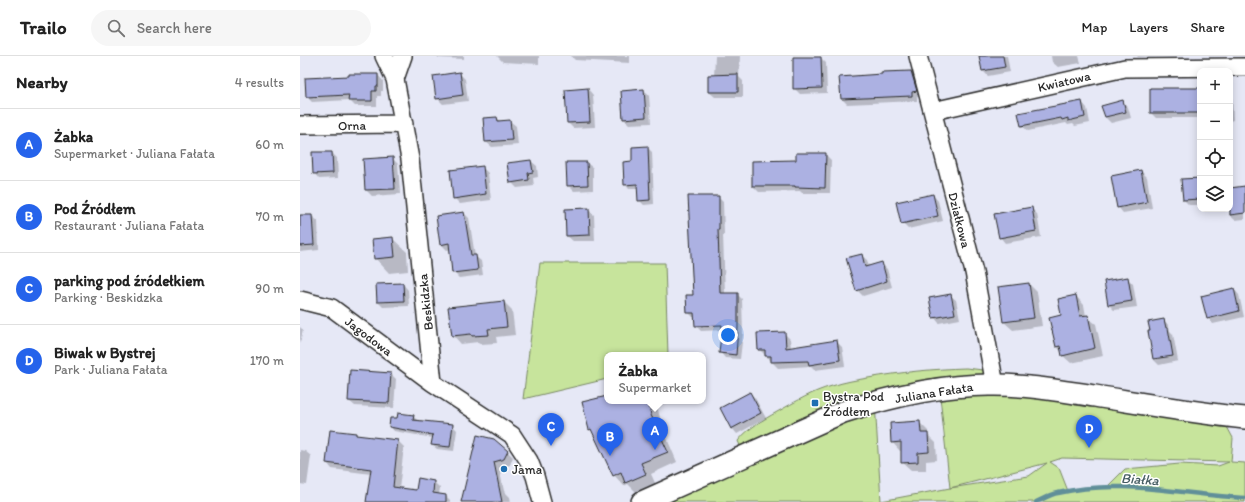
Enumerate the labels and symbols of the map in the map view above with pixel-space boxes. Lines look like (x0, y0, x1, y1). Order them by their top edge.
street label: Kwiatowa (1036, 68, 1092, 95)
street label: Orna (338, 118, 367, 133)
street label: Działkowa (945, 191, 974, 250)
street label: Beskidzka (415, 273, 436, 331)
street label: Jagodowa (342, 314, 395, 359)
your location (718, 325, 738, 345)
street label: Juliana Fałata (894, 379, 974, 406)
place label: Bystra Pod Źródłem (823, 389, 884, 419)
marker: Bystra Pod Źródłem (810, 398, 820, 408)
pin: C (538, 413, 564, 446)
pin: D (1076, 415, 1102, 448)
pin: A (642, 417, 668, 450)
pin: B (597, 423, 623, 456)
place label: Jama (512, 462, 543, 477)
marker: Jama (499, 464, 509, 474)
water label: Białka (1120, 470, 1160, 489)

